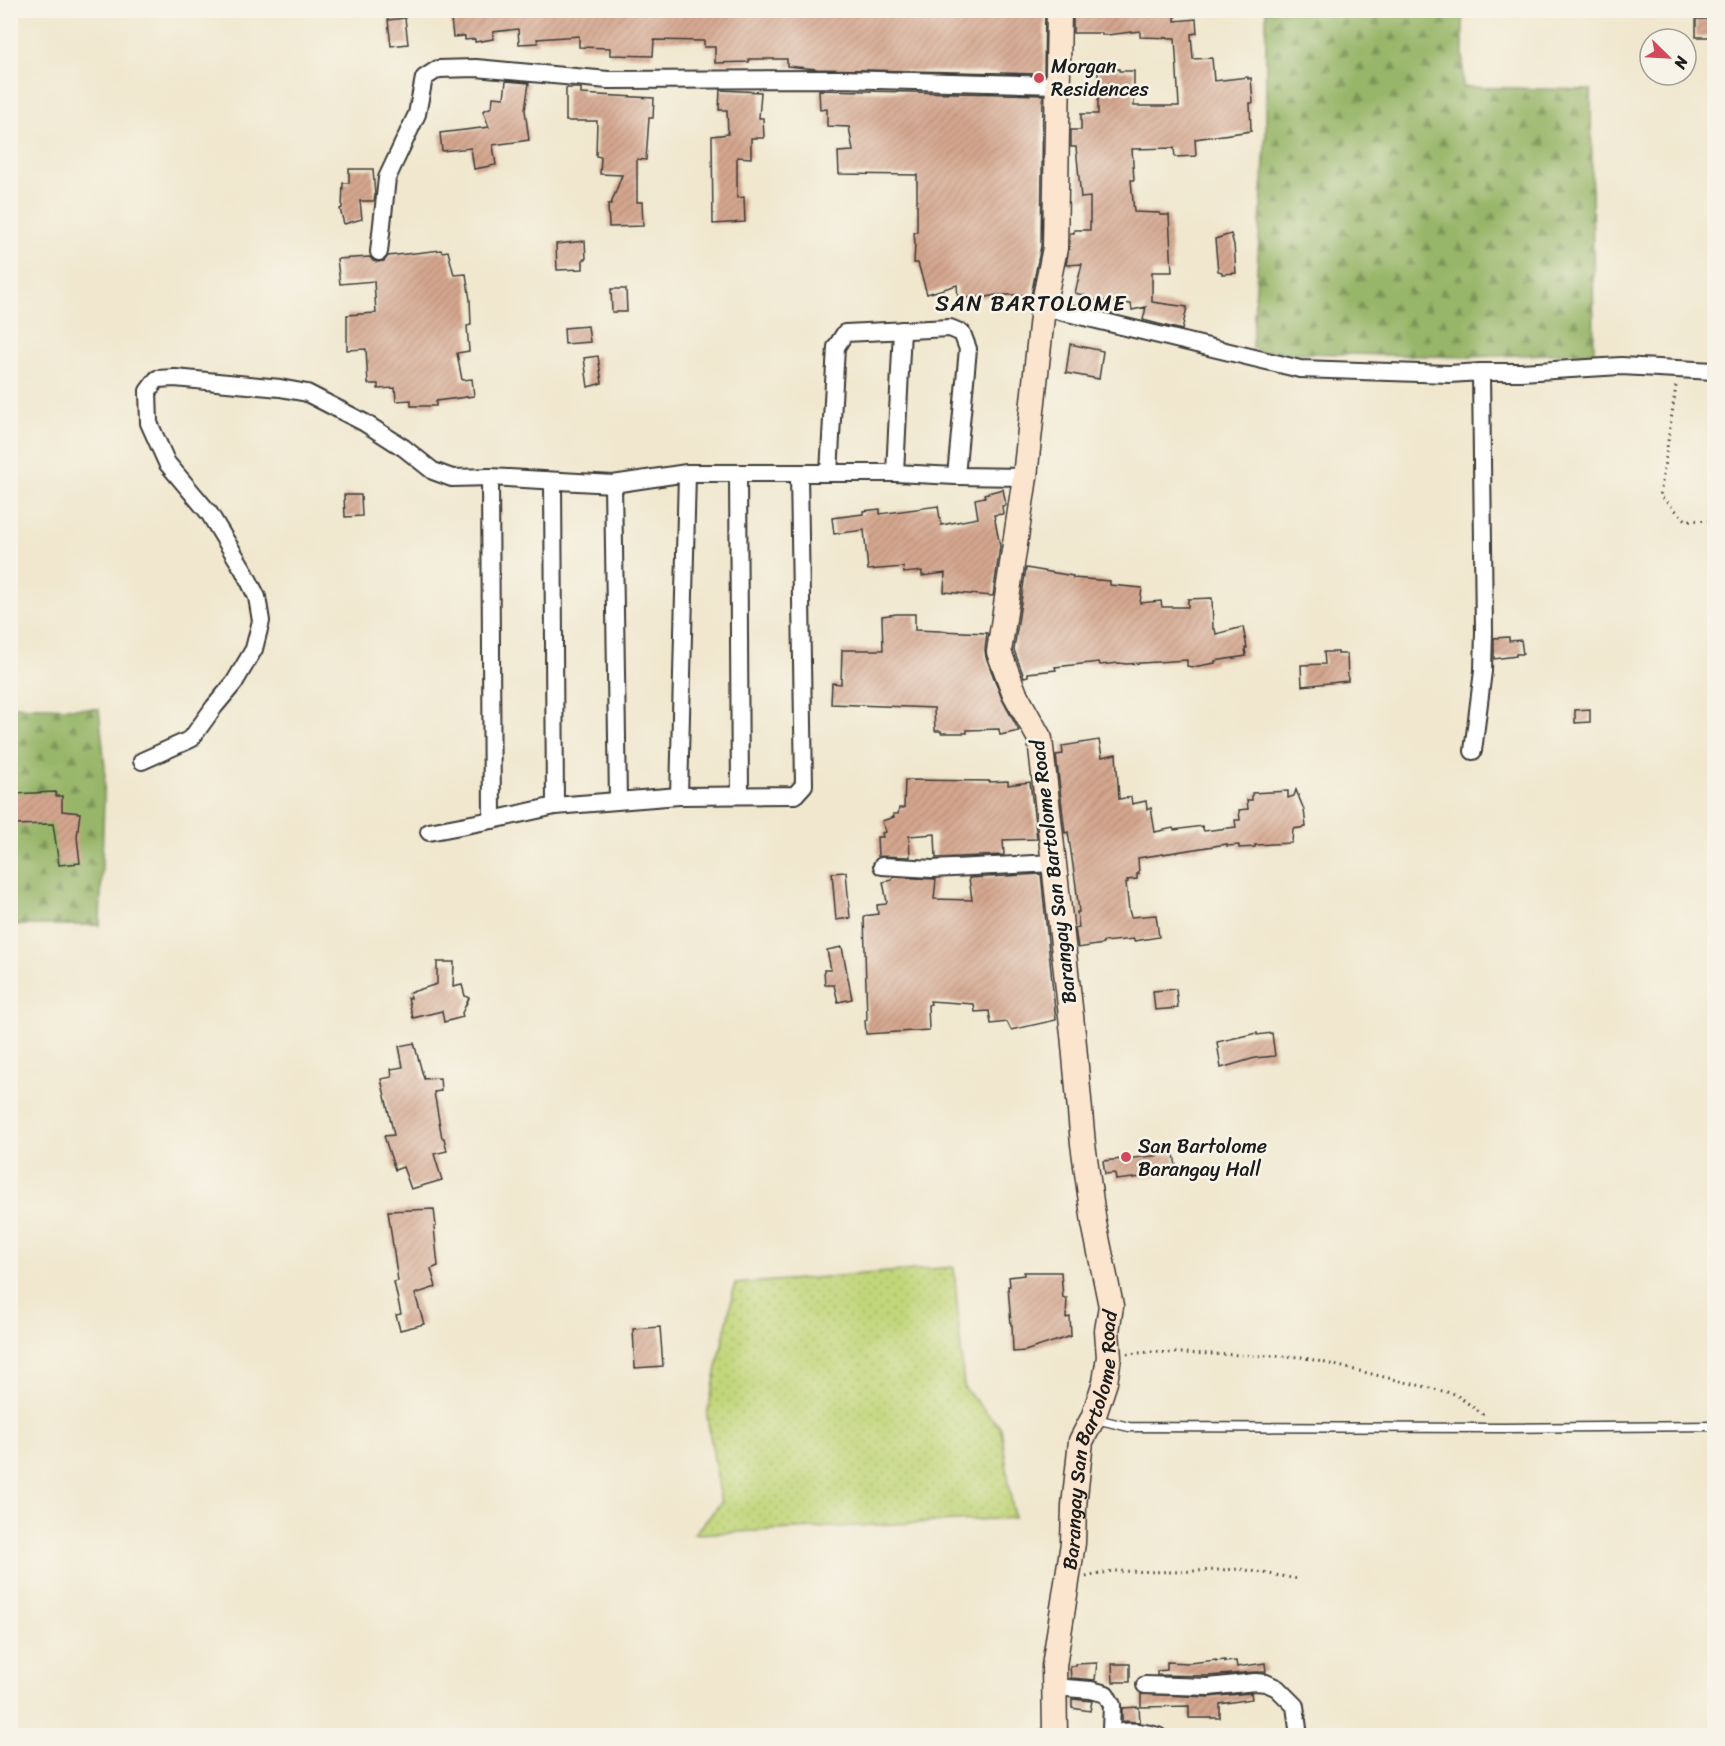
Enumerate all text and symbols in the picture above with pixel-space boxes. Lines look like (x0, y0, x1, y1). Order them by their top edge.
north arrow (1638, 27, 1698, 87)
place label: Morgan Residences (1051, 49, 1149, 107)
text: N (1665, 51, 1697, 75)
marker: Morgan Residences (1032, 71, 1046, 85)
district label: SAN BARTOLOME (935, 284, 1127, 323)
street label: Barangay San Bartolome Road (1020, 737, 1087, 1006)
place label: San Bartolome Barangay Hall (1138, 1129, 1267, 1187)
marker: San Bartolome Barangay Hall (1119, 1150, 1133, 1164)
street label: Barangay San Bartolome Road (1052, 1307, 1128, 1572)

